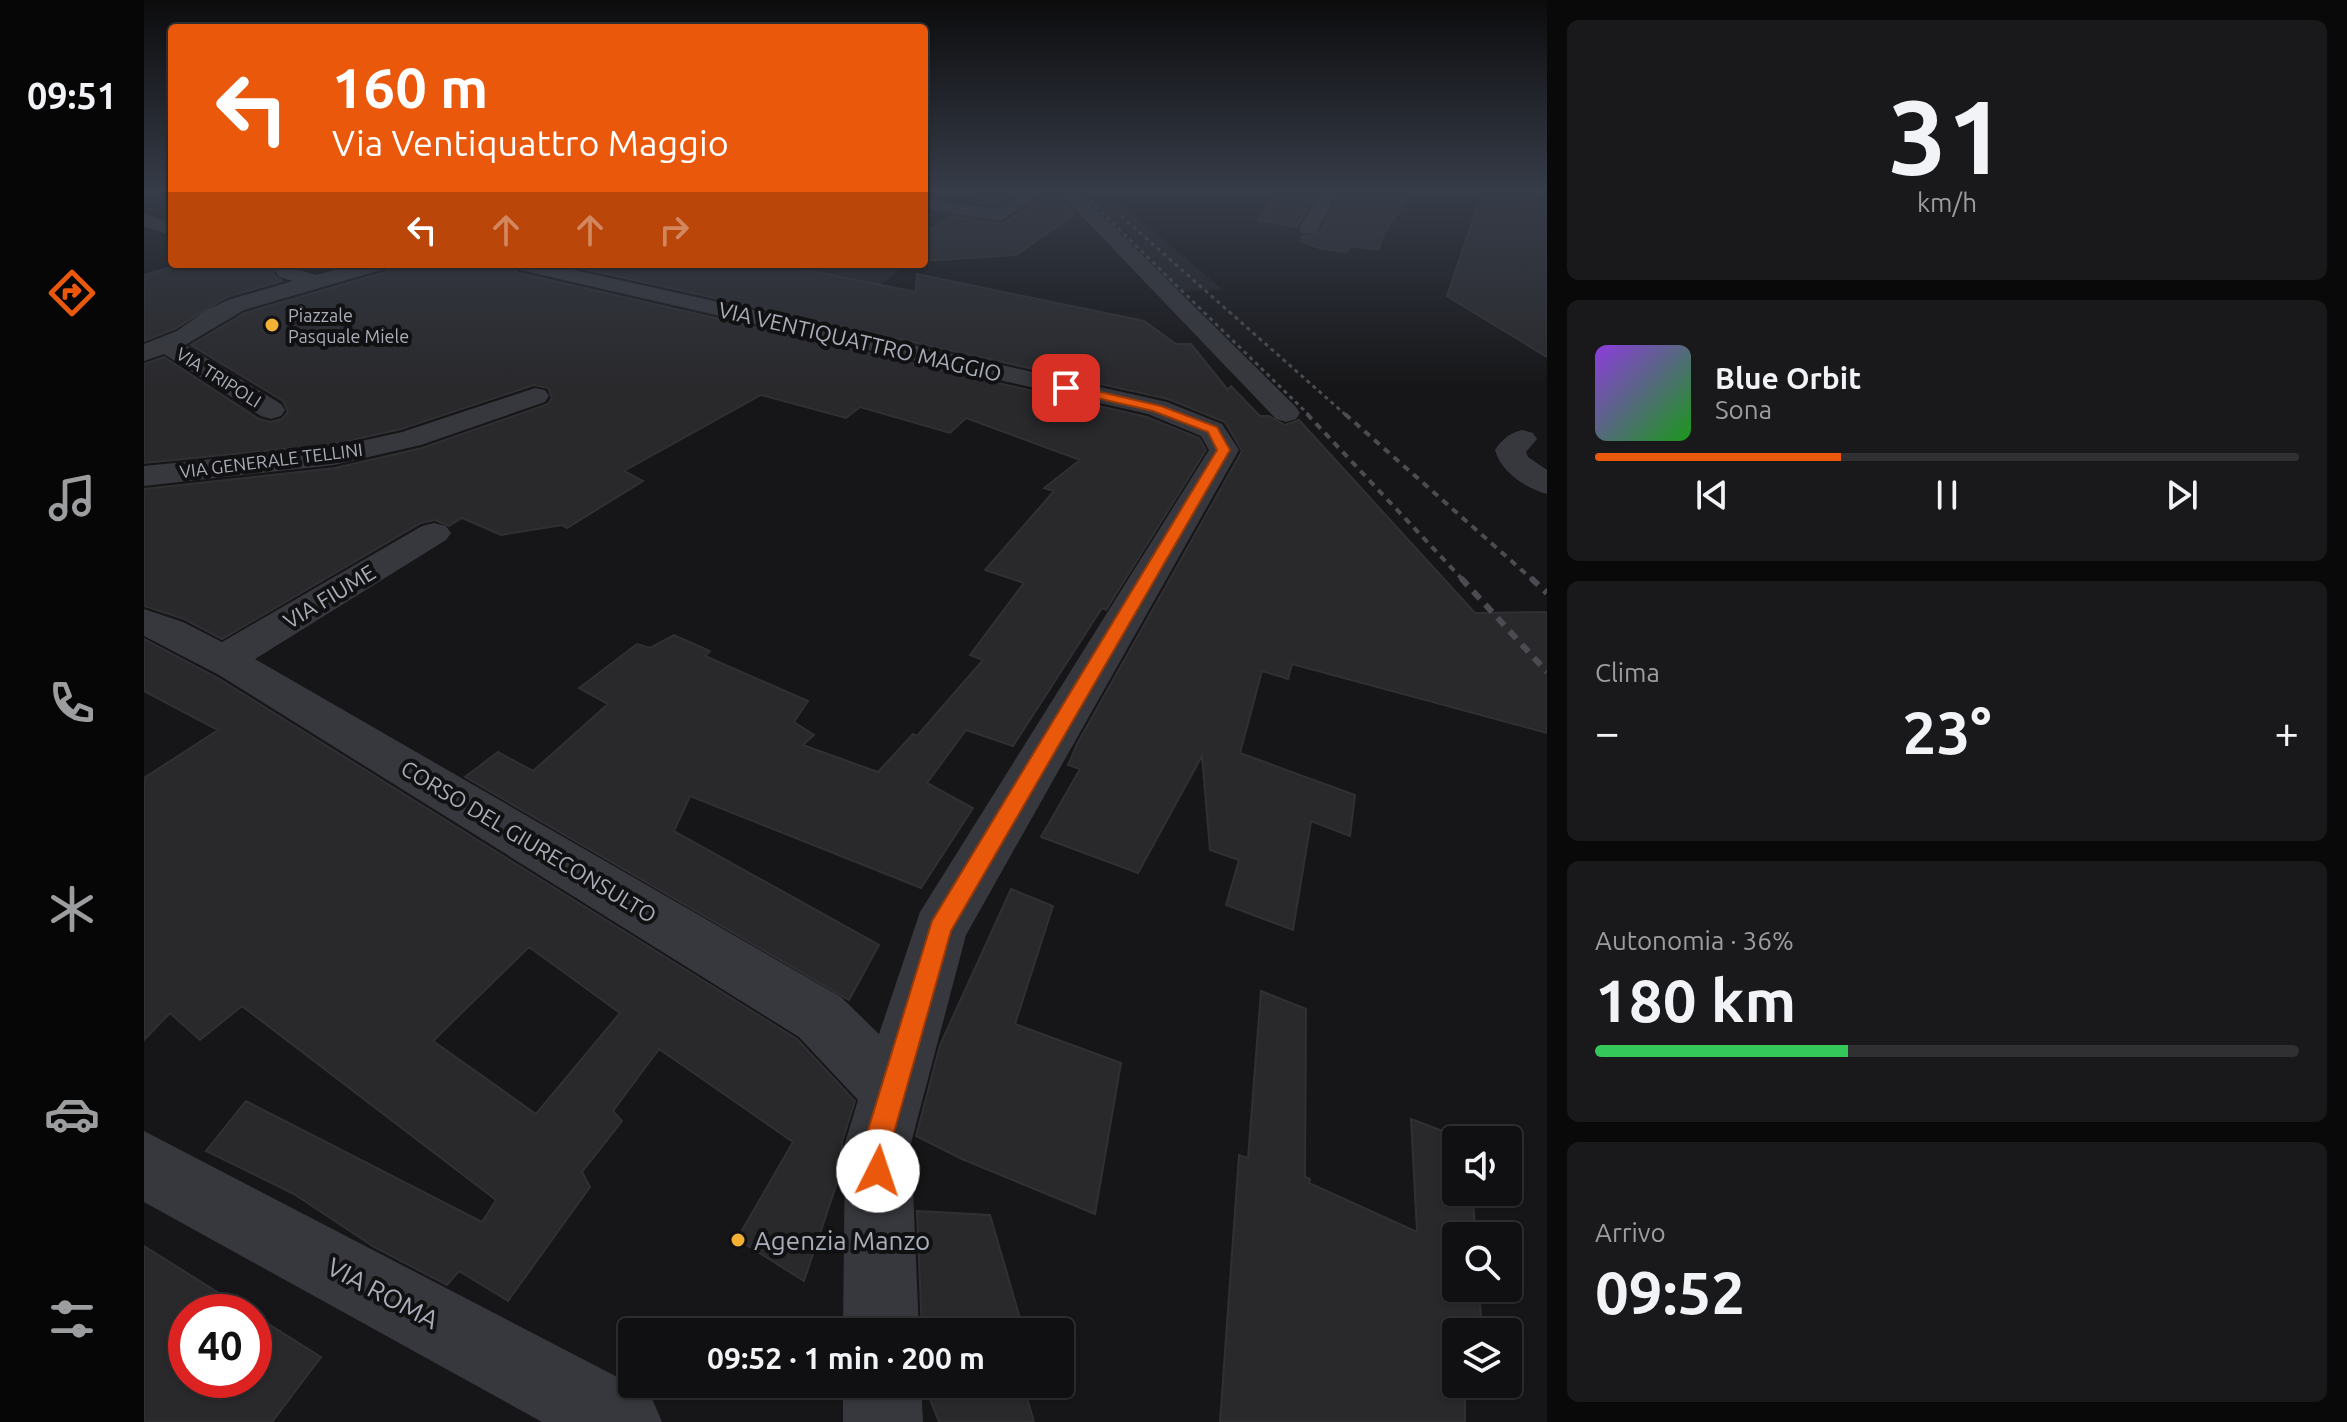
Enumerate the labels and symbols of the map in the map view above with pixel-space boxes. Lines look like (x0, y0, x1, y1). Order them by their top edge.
street label: VIA VENTIQUATTRO MAGGIO (716, 296, 1004, 386)
place label: Piazzale Pasquale Miele (288, 305, 409, 346)
marker: Piazzale Pasquale Miele (263, 316, 281, 334)
street label: VIA TRIPOLI (173, 343, 265, 411)
pin (1032, 354, 1100, 422)
street label: VIA GENERALE TELLINI (178, 439, 364, 481)
street label: VIA FIUME (279, 559, 379, 633)
street label: CORSO DEL GIURECONSULTO (397, 755, 661, 927)
position arrow (836, 1129, 920, 1213)
place label: Agenzia Manzo (754, 1226, 930, 1255)
marker: Agenzia Manzo (729, 1231, 747, 1249)
street label: VIA ROMA (322, 1252, 444, 1334)
speed limit sign: 40 (168, 1294, 272, 1398)

